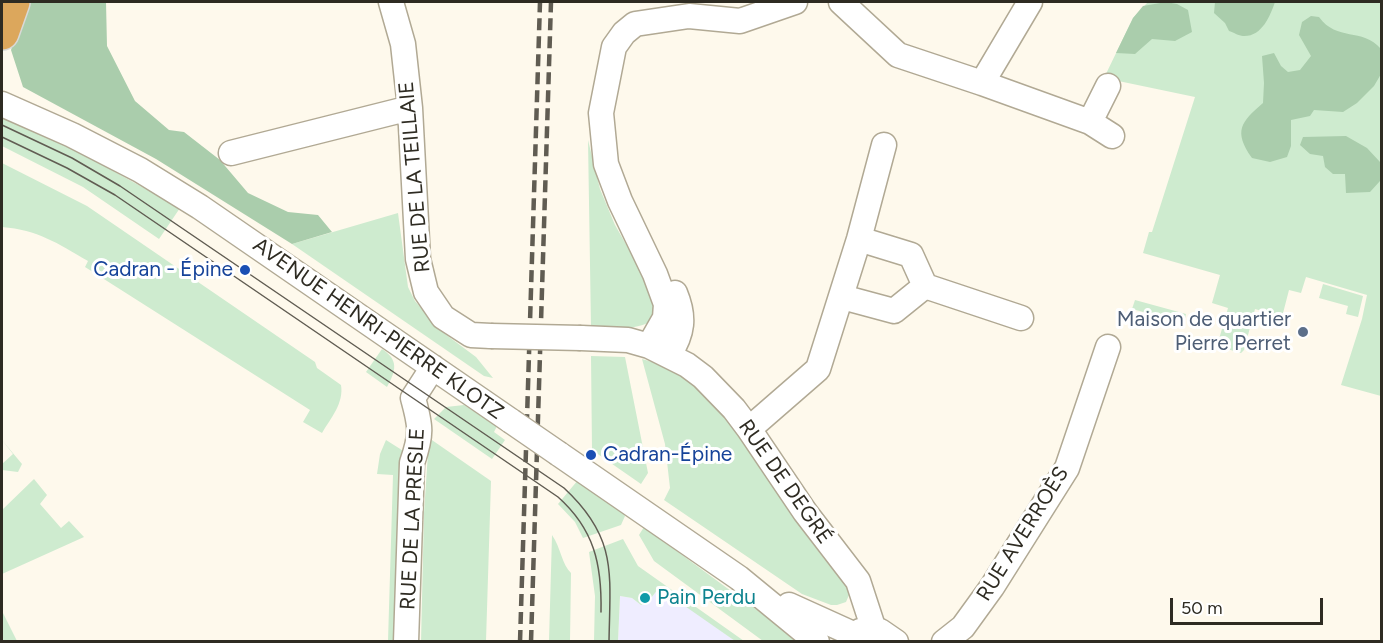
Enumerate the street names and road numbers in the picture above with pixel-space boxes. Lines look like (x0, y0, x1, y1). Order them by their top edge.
street label: RUE DE LA TEILLAIE (394, 80, 436, 274)
street label: AVENUE HENRI-PIERRE KLOTZ (248, 233, 508, 425)
street label: RUE DE DEGRÉ (733, 415, 837, 549)
street label: RUE DE LA PRESLE (396, 427, 430, 611)
street label: RUE AVERROÈS (972, 462, 1074, 606)

